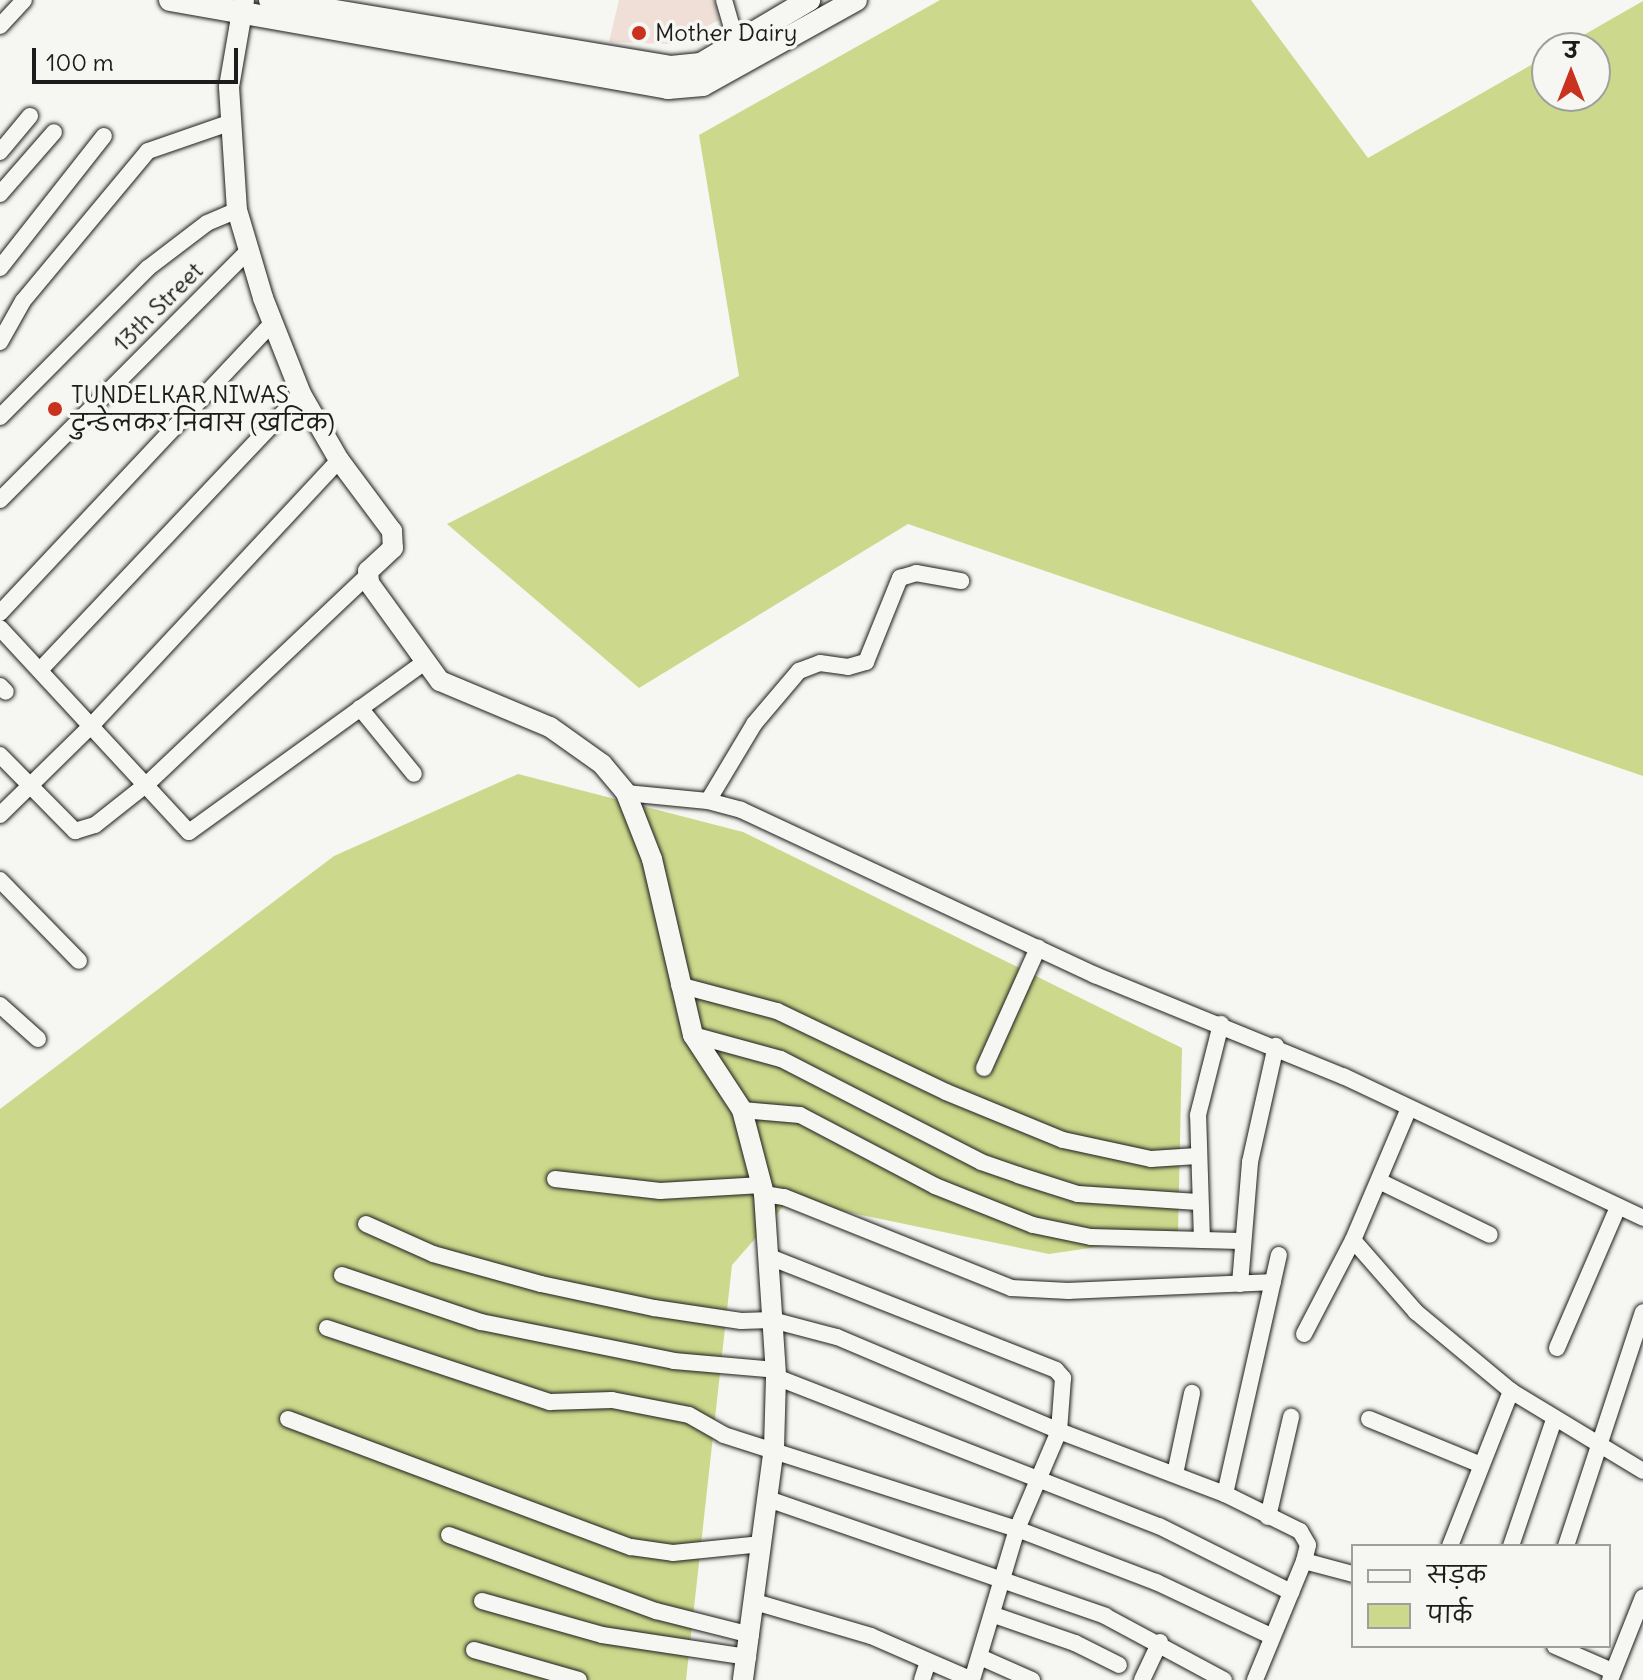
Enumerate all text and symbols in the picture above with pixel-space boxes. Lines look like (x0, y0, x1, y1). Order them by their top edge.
place label: Mother Dairy (655, 19, 797, 47)
marker: Mother Dairy (630, 24, 648, 42)
scale bar (36, 32, 242, 82)
north arrow (1531, 32, 1611, 112)
text: उ (1564, 36, 1578, 64)
text: 100 m (46, 47, 114, 77)
street label: 13th Street (107, 256, 209, 358)
place label: TUNDELKAR NIWAS टुन्डेलकर निवास (खटिक) (71, 381, 335, 437)
marker: TUNDELKAR NIWAS टुन्डेलकर निवास (खटिक) (46, 400, 64, 418)
legend (1351, 1544, 1611, 1648)
text: सड़क (1427, 1559, 1486, 1589)
text: पार्क (1427, 1599, 1472, 1629)

